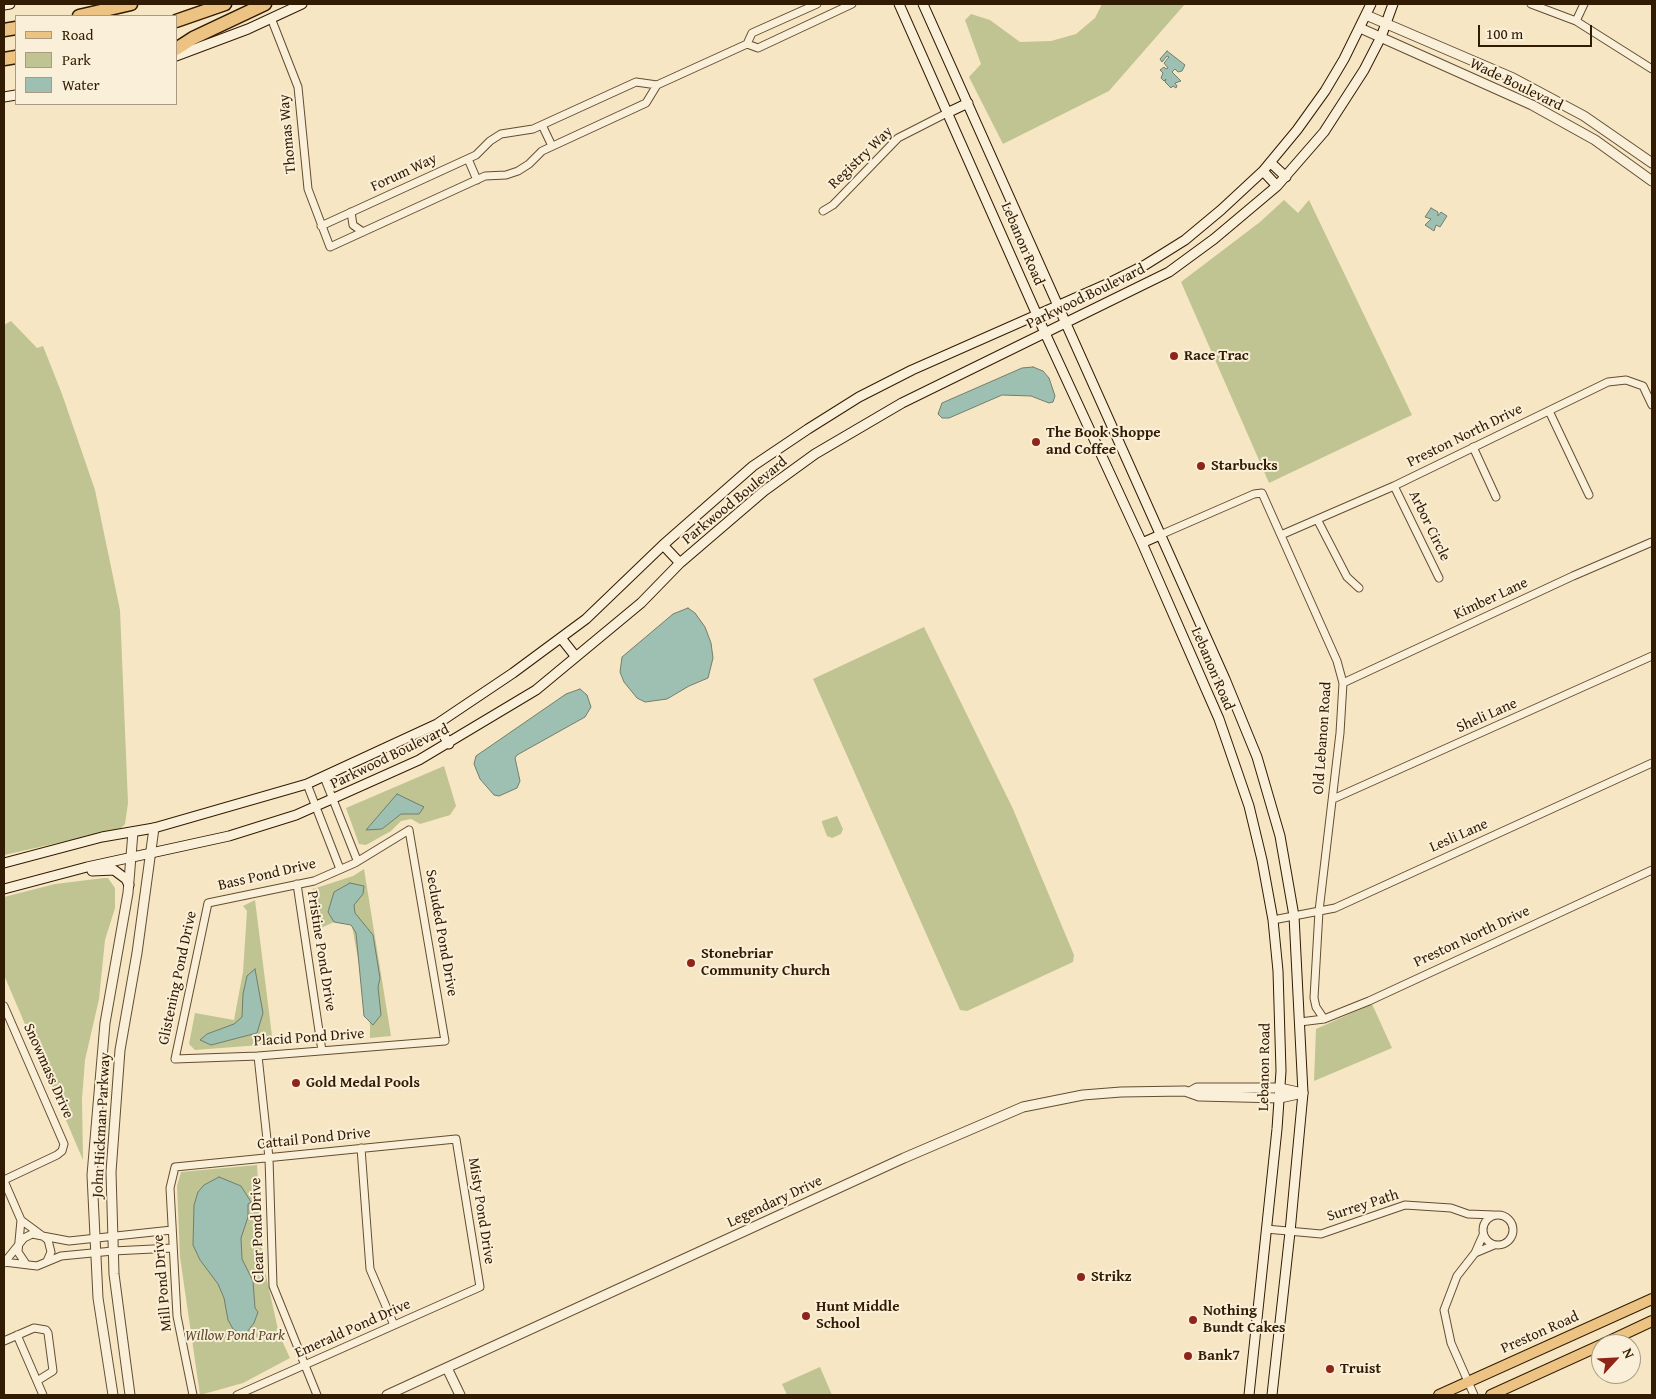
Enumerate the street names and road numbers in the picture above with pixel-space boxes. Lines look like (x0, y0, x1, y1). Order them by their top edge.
street label: Wade Boulevard (1466, 55, 1566, 115)
street label: Thomas Way (276, 93, 300, 175)
street label: Registry Way (825, 123, 897, 193)
street label: Forum Way (368, 150, 440, 196)
street label: Lebanon Road (996, 200, 1048, 288)
street label: Parkwood Boulevard (1024, 260, 1148, 334)
street label: Preston North Drive (1404, 400, 1526, 472)
street label: Parkwood Boulevard (679, 453, 791, 549)
street label: Arbor Circle (1404, 488, 1454, 564)
street label: Kimber Lane (1451, 574, 1531, 624)
street label: Lebanon Road (1186, 625, 1238, 713)
street label: Old Lebanon Road (1310, 681, 1336, 795)
street label: Sheli Lane (1454, 695, 1520, 737)
street label: Parkwood Boulevard (328, 720, 452, 794)
street label: Lesli Lane (1427, 815, 1491, 857)
street label: Bass Pond Drive (216, 855, 318, 895)
street label: Secluded Pond Drive (421, 868, 461, 998)
street label: Pristine Pond Drive (303, 889, 339, 1013)
street label: Preston North Drive (1411, 902, 1533, 972)
street label: Glistening Pond Drive (155, 909, 201, 1047)
street label: Snowmass Drive (19, 1021, 77, 1121)
street label: Lebanon Road (1255, 1023, 1275, 1111)
street label: Placid Pond Drive (253, 1025, 365, 1051)
street label: John Hickman Parkway (89, 1052, 115, 1198)
street label: Cattail Pond Drive (256, 1124, 372, 1154)
street label: Misty Pond Drive (464, 1156, 498, 1266)
street label: Legendary Drive (725, 1172, 825, 1232)
street label: Clear Pond Drive (247, 1177, 269, 1283)
street label: Surrey Path (1325, 1186, 1401, 1226)
street label: Mill Pond Drive (150, 1234, 176, 1332)
street label: Emerald Pond Drive (292, 1295, 414, 1363)
street label: Preston Road (1498, 1308, 1582, 1358)

